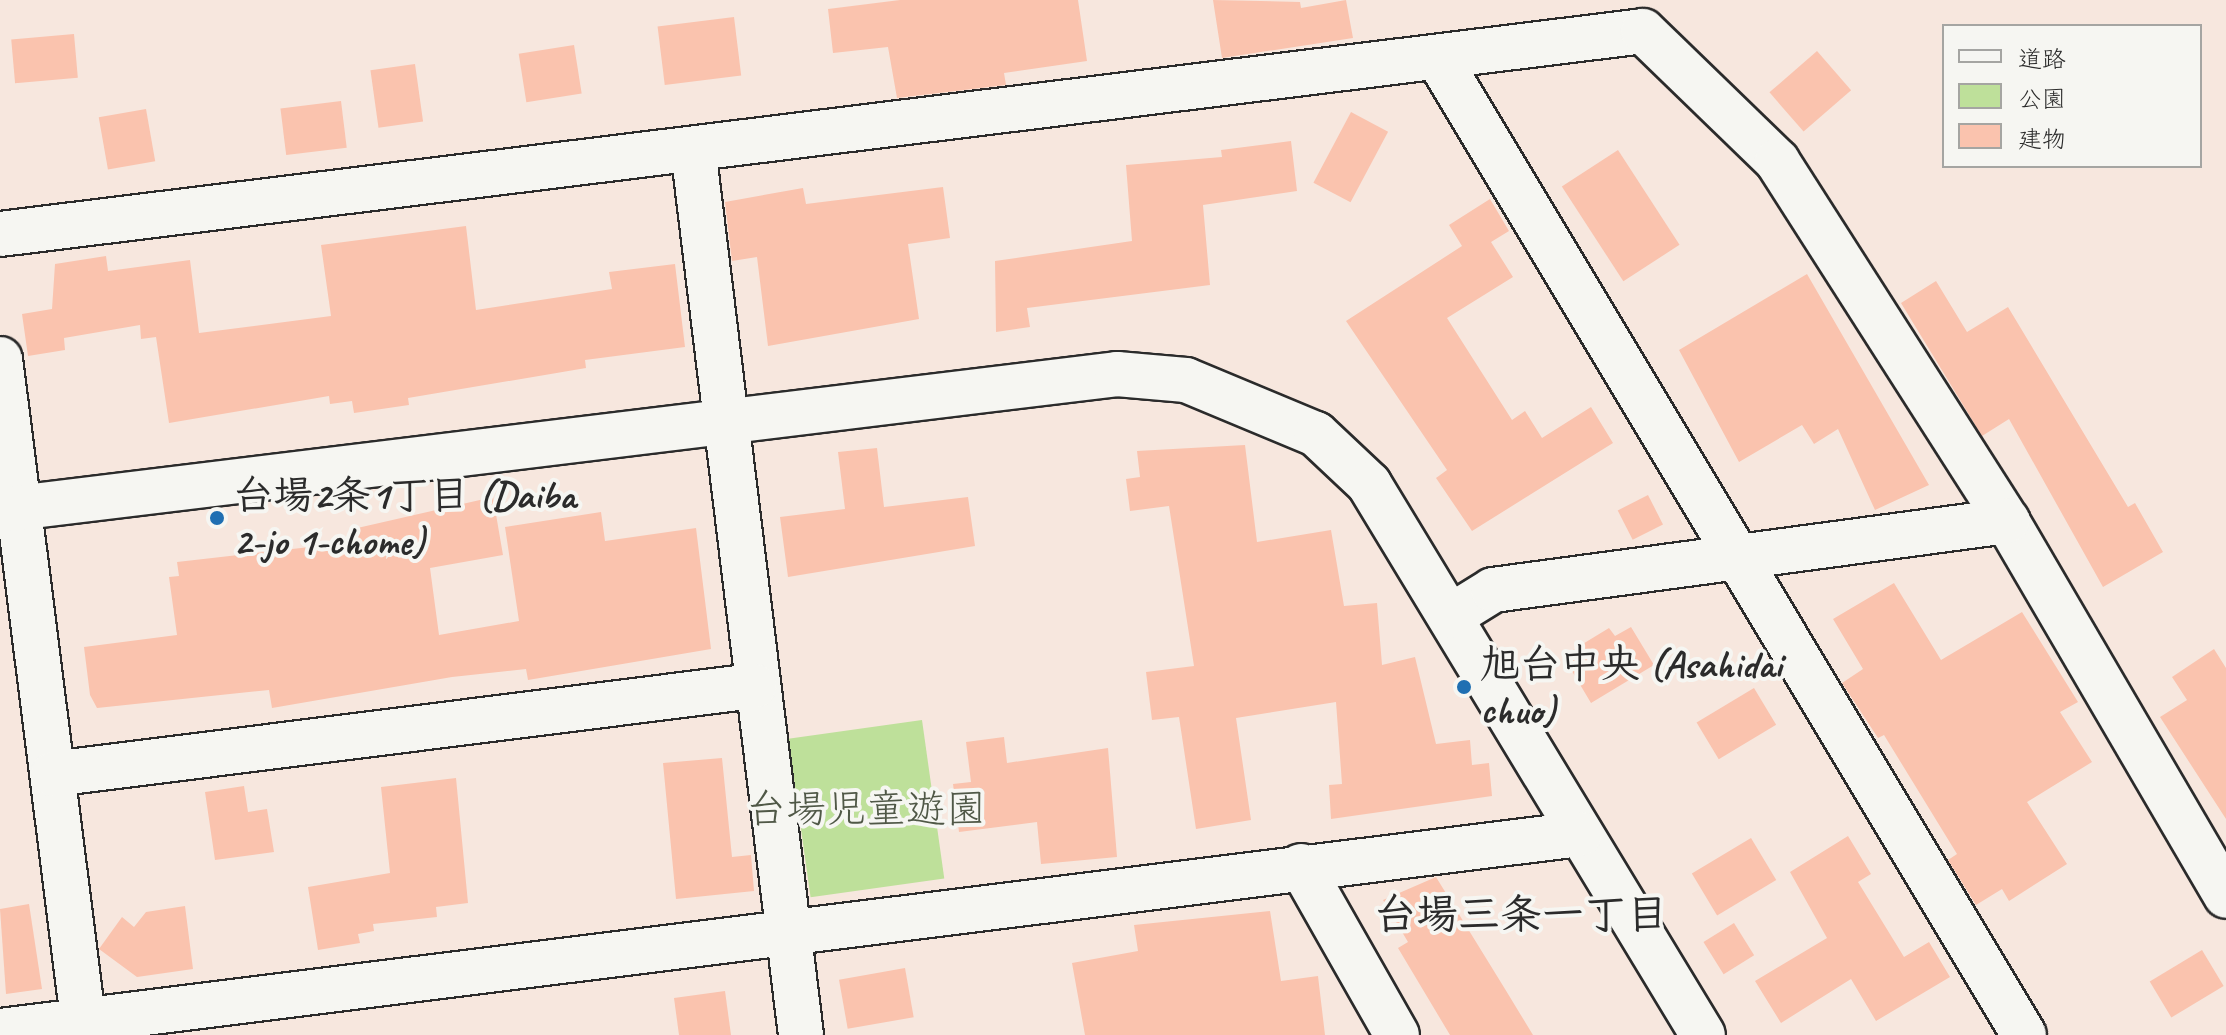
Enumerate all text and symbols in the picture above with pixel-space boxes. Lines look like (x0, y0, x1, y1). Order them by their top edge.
legend (1942, 24, 2202, 168)
text: 道路 (2018, 44, 2066, 74)
text: 公園 (2018, 84, 2066, 114)
text: 建物 (2018, 124, 2066, 154)
place label: 台場2条1丁目 (Daiba 2-jo 1-chome) (233, 471, 576, 565)
marker: 台場2条1丁目 (Daiba 2-jo 1-chome) (208, 509, 226, 527)
place label: 旭台中央 (Asahidai chuo) (1480, 640, 1782, 734)
marker: 旭台中央 (Asahidai chuo) (1455, 678, 1473, 696)
park label: 台場児童遊園 (746, 785, 986, 833)
district label: 台場三条一丁目 (1374, 890, 1668, 940)

